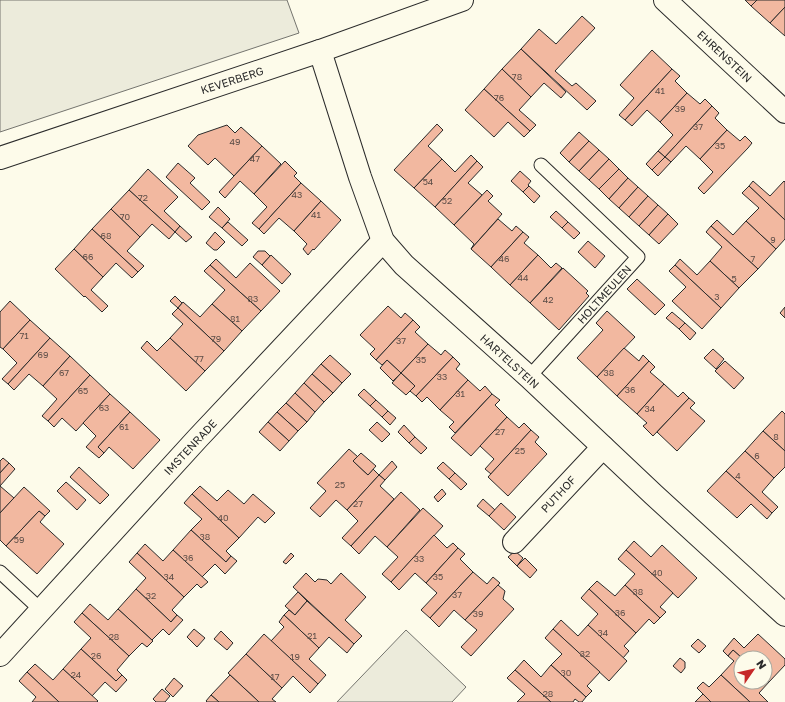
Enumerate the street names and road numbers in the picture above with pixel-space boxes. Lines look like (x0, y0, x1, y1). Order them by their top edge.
street label: EHRENSTEIN (695, 27, 755, 85)
street label: KEVERBERG (199, 64, 265, 96)
street label: HOLTMEULEN (574, 262, 634, 326)
street label: HARTELSTEIN (478, 331, 542, 391)
street label: IMSTENRADE (161, 416, 219, 477)
street label: PUTHOF (538, 473, 578, 515)

